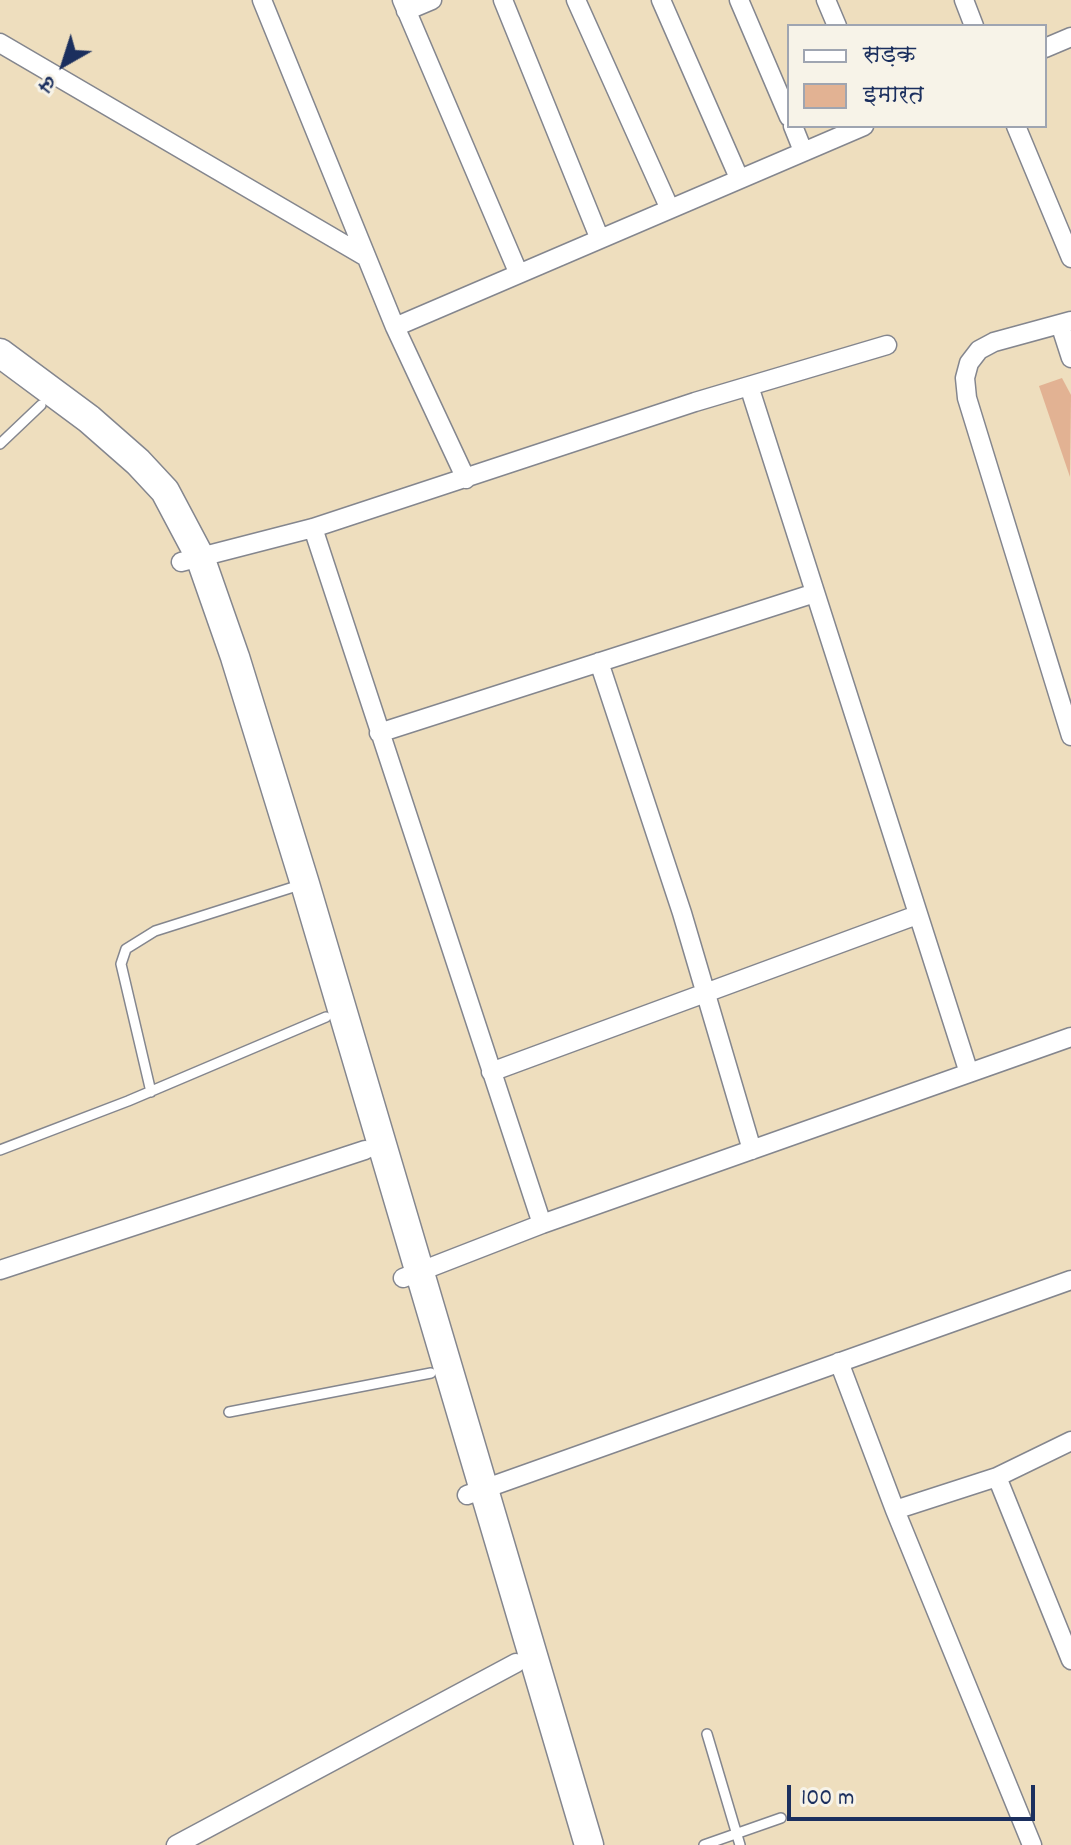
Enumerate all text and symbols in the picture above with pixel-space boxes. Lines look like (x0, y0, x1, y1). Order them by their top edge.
north arrow (24, 24, 104, 104)
legend (787, 24, 1047, 128)
text: सड़क (863, 39, 916, 73)
text: उ (34, 67, 63, 99)
text: इमारत (863, 79, 924, 113)
scale bar (791, 1769, 1039, 1819)
text: 100 m (801, 1782, 854, 1816)

